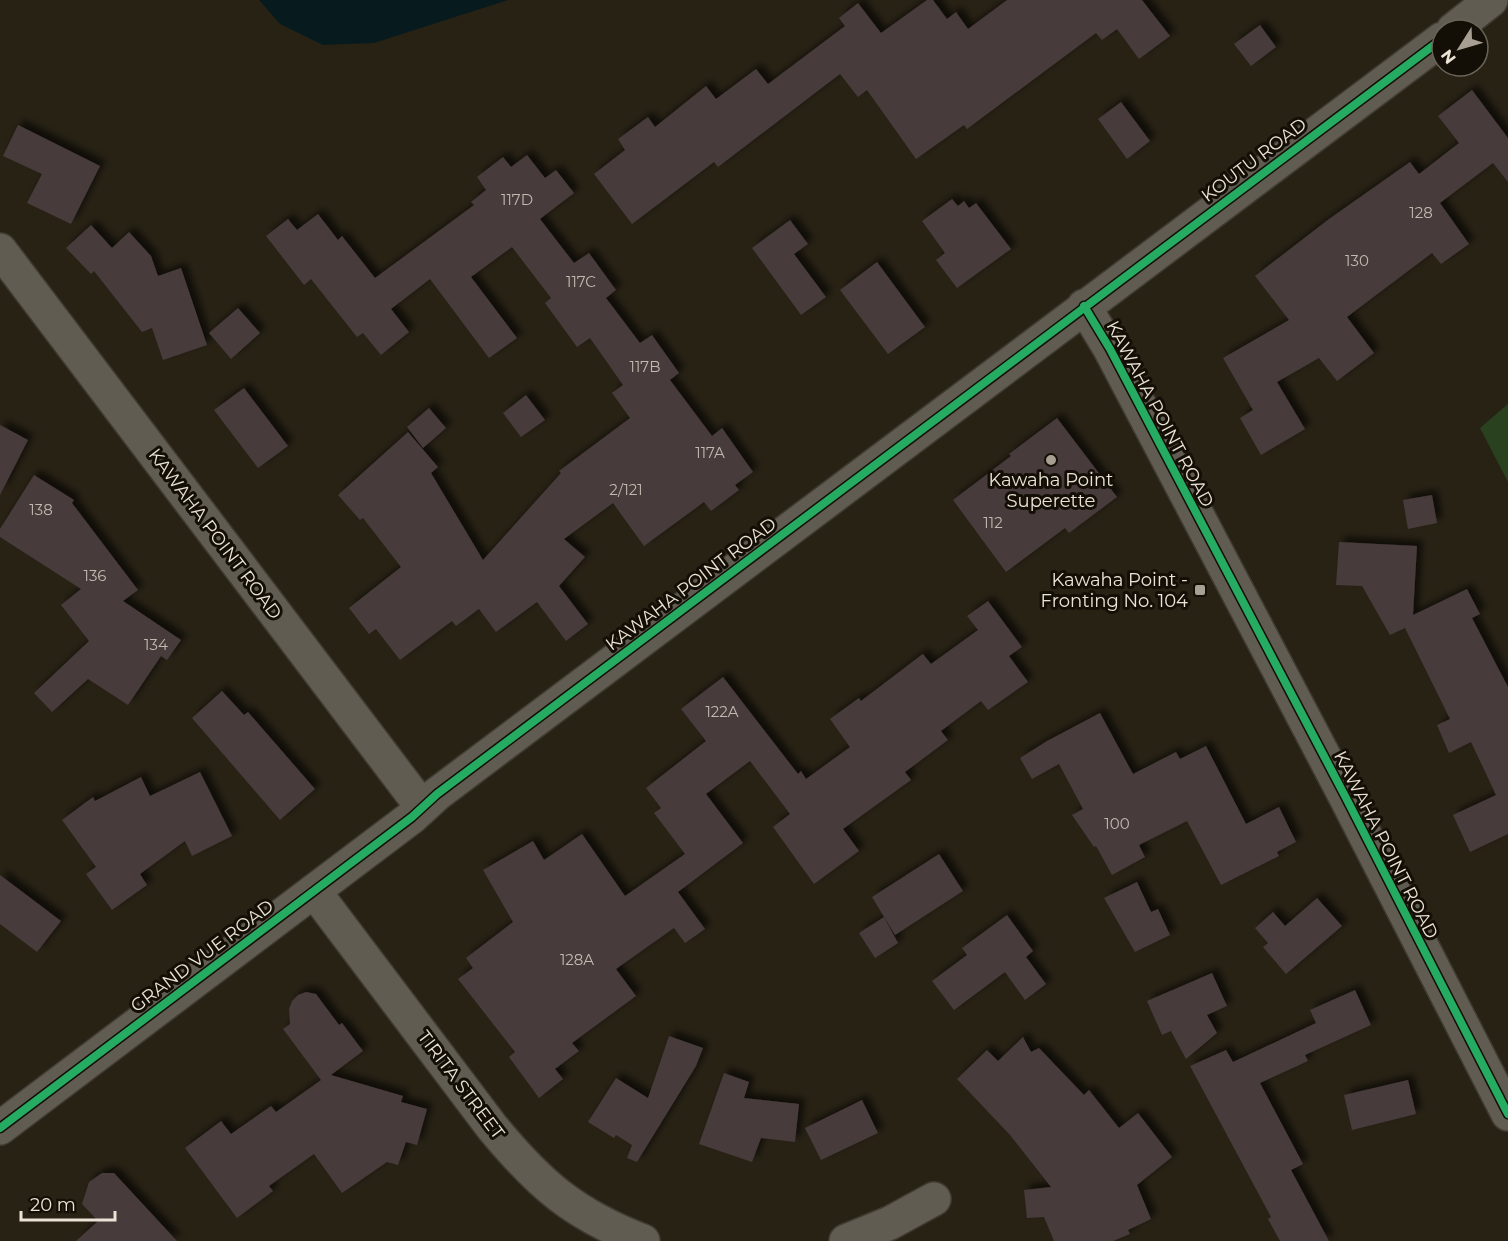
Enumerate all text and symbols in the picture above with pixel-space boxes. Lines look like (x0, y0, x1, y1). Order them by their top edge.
north arrow (1430, 18, 1490, 78)
text: N (1437, 46, 1460, 68)
street label: KOUTU ROAD (1197, 113, 1311, 207)
house number: 117D (501, 190, 533, 209)
house number: 128 (1409, 203, 1433, 222)
house number: 130 (1345, 251, 1369, 270)
house number: 117C (566, 272, 596, 291)
street label: KAWAHA POINT ROAD (1101, 317, 1219, 511)
house number: 117B (630, 357, 660, 376)
house number: 117A (695, 443, 725, 462)
street label: KAWAHA POINT ROAD (144, 444, 286, 624)
marker: Kawaha Point Superette (1044, 453, 1058, 467)
place label: Kawaha Point Superette (989, 469, 1113, 512)
house number: 2/121 (609, 480, 643, 499)
house number: 138 (29, 500, 53, 519)
street label: KAWAHA POINT ROAD (601, 513, 781, 655)
house number: 112 (983, 513, 1003, 532)
house number: 136 (83, 566, 107, 585)
place label: Kawaha Point - Fronting No. 104 (1040, 569, 1188, 612)
marker: Kawaha Point - Fronting No. 104 (1193, 583, 1207, 597)
house number: 134 (144, 635, 168, 654)
house number: 122A (705, 702, 739, 721)
street label: KAWAHA POINT ROAD (1329, 747, 1443, 943)
house number: 100 (1104, 814, 1130, 833)
street label: GRAND VUE ROAD (126, 895, 278, 1017)
house number: 128A (560, 950, 594, 969)
street label: TIRITA STREET (413, 1026, 509, 1144)
scale bar (21, 1184, 116, 1222)
text: 20 m (30, 1194, 76, 1216)

